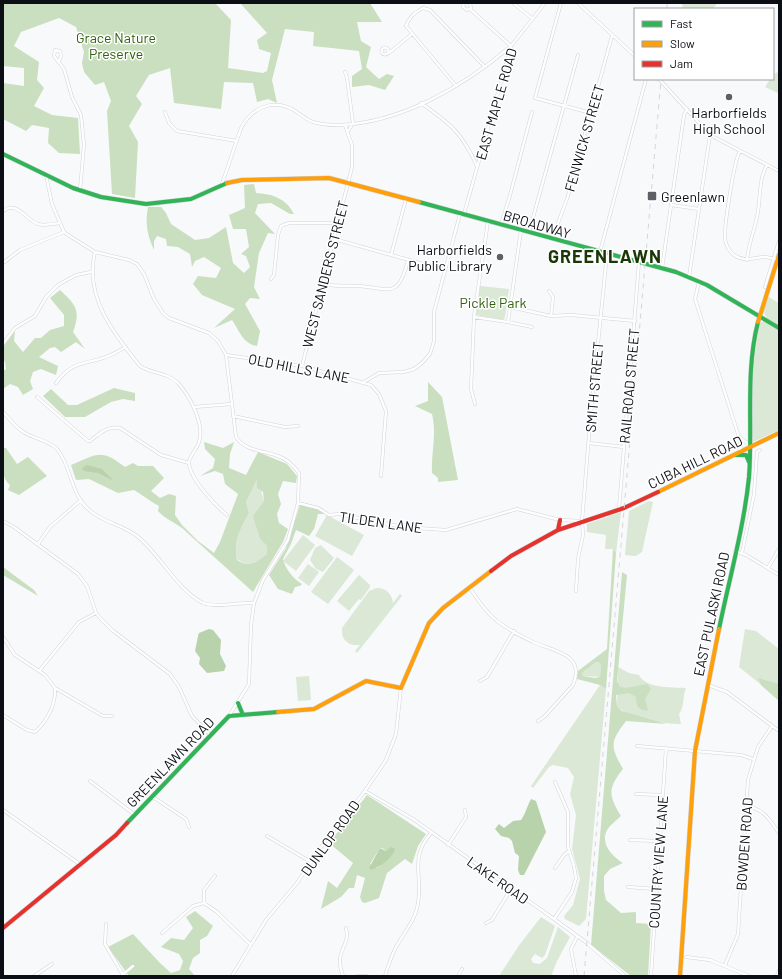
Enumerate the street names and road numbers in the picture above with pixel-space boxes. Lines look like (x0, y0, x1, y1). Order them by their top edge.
street label: EAST MAPLE ROAD (472, 46, 520, 162)
street label: FENWICK STREET (561, 82, 607, 194)
street label: WEST SANDERS STREET (298, 199, 352, 349)
street label: BROADWAY (501, 206, 573, 242)
street label: RAILROAD STREET (615, 328, 643, 444)
street label: SMITH STREET (582, 341, 606, 433)
street label: OLD HILLS LANE (247, 350, 351, 386)
street label: CUBA HILL ROAD (645, 432, 745, 492)
street label: TILDEN LANE (338, 508, 424, 536)
street label: EAST PULASKI ROAD (690, 550, 732, 678)
street label: GREENLAWN ROAD (123, 713, 217, 811)
street label: COUNTRY VIEW LANE (645, 795, 671, 929)
street label: DUNLOP ROAD (297, 797, 363, 879)
street label: BOWDEN ROAD (732, 797, 756, 891)
street label: LAKE ROAD (464, 853, 532, 907)

